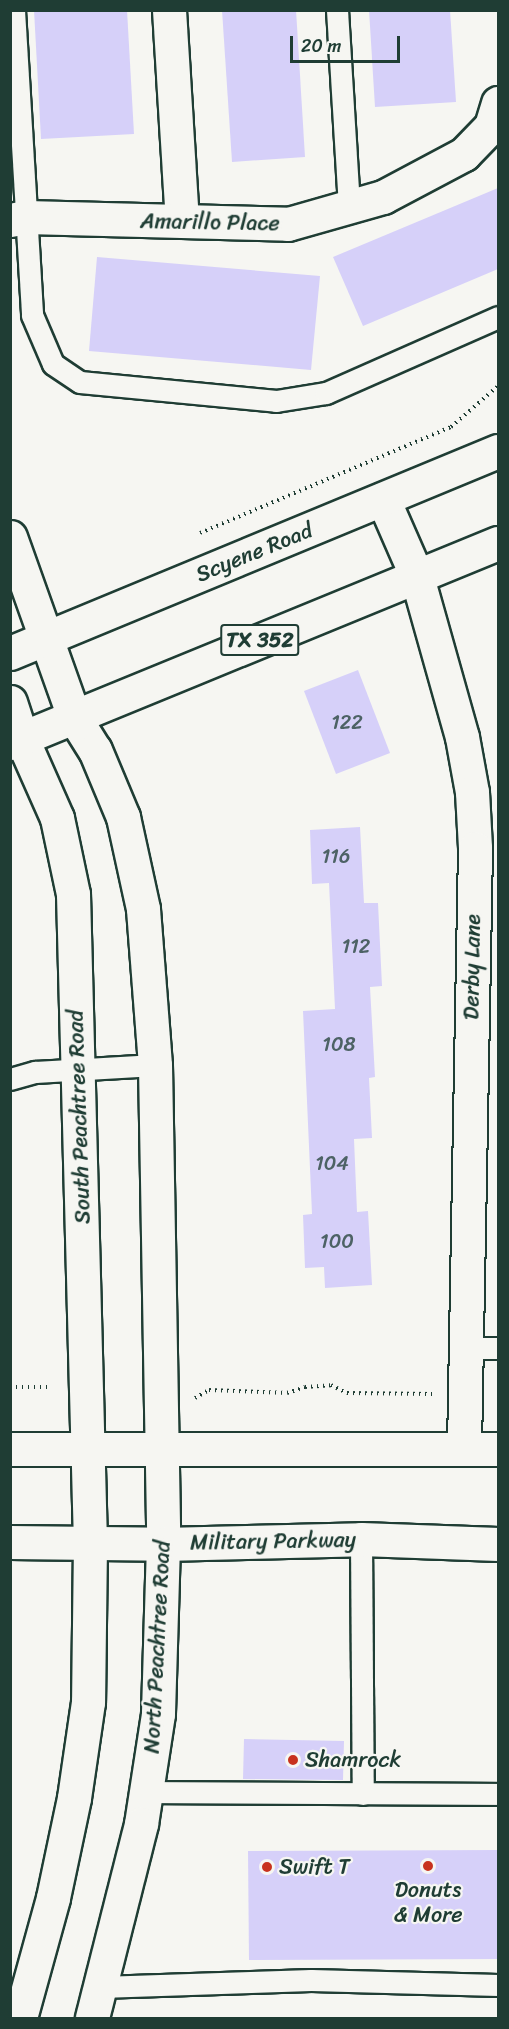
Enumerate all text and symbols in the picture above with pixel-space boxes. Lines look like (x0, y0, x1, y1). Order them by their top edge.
scale bar (293, 24, 402, 62)
text: 20 m (301, 30, 341, 62)
street label: Amarillo Place (140, 208, 280, 236)
street label: Scyene Road (192, 517, 316, 587)
road number: TX 352 (220, 622, 300, 658)
house number: 122 (331, 710, 363, 734)
house number: 116 (322, 844, 350, 868)
street label: Derby Lane (458, 913, 486, 1021)
house number: 112 (342, 934, 370, 958)
street label: South Peachtree Road (62, 1009, 96, 1225)
house number: 108 (322, 1032, 356, 1056)
house number: 104 (315, 1151, 349, 1175)
house number: 100 (320, 1229, 354, 1253)
street label: Military Parkway (190, 1526, 356, 1556)
street label: North Peachtree Road (138, 1540, 176, 1754)
place label: Shamrock (305, 1747, 401, 1773)
marker: Shamrock (286, 1753, 300, 1767)
place label: Swift T (279, 1854, 351, 1880)
marker: Donuts & More (421, 1859, 435, 1873)
marker: Swift T (260, 1860, 274, 1874)
place label: Donuts & More (393, 1876, 463, 1928)

